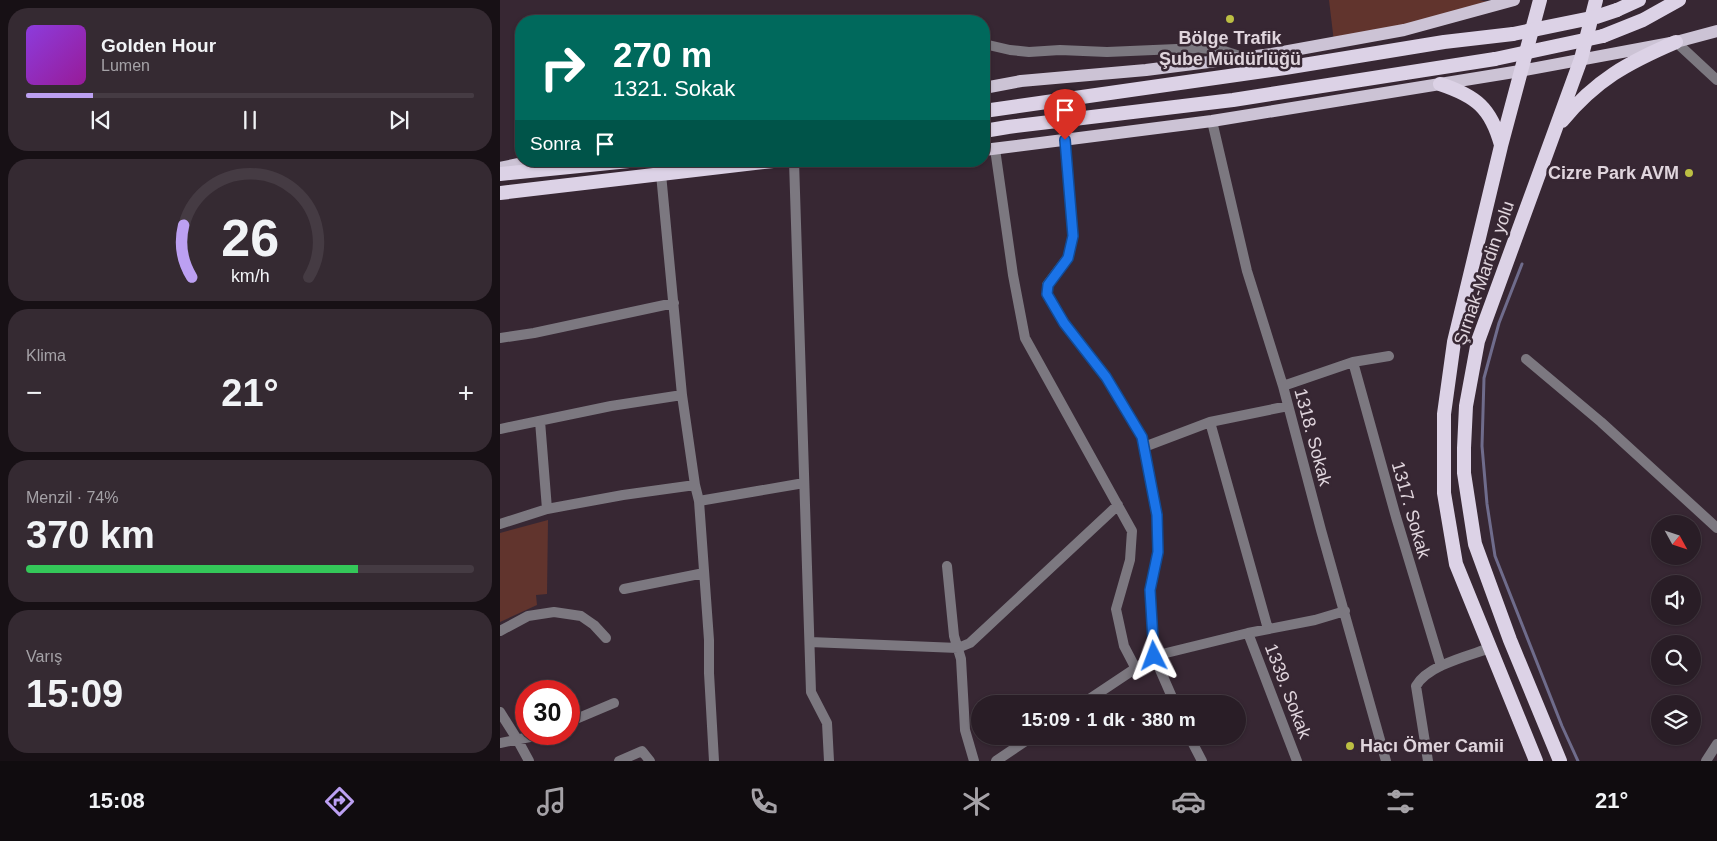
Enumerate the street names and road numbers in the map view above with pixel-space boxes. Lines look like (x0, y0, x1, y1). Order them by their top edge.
street label: Şırnak-Mardin yolu (1450, 198, 1518, 348)
street label: 1318. Sokak (1290, 386, 1336, 489)
street label: 1317. Sokak (1388, 459, 1435, 562)
street label: 1339. Sokak (1261, 641, 1316, 742)

